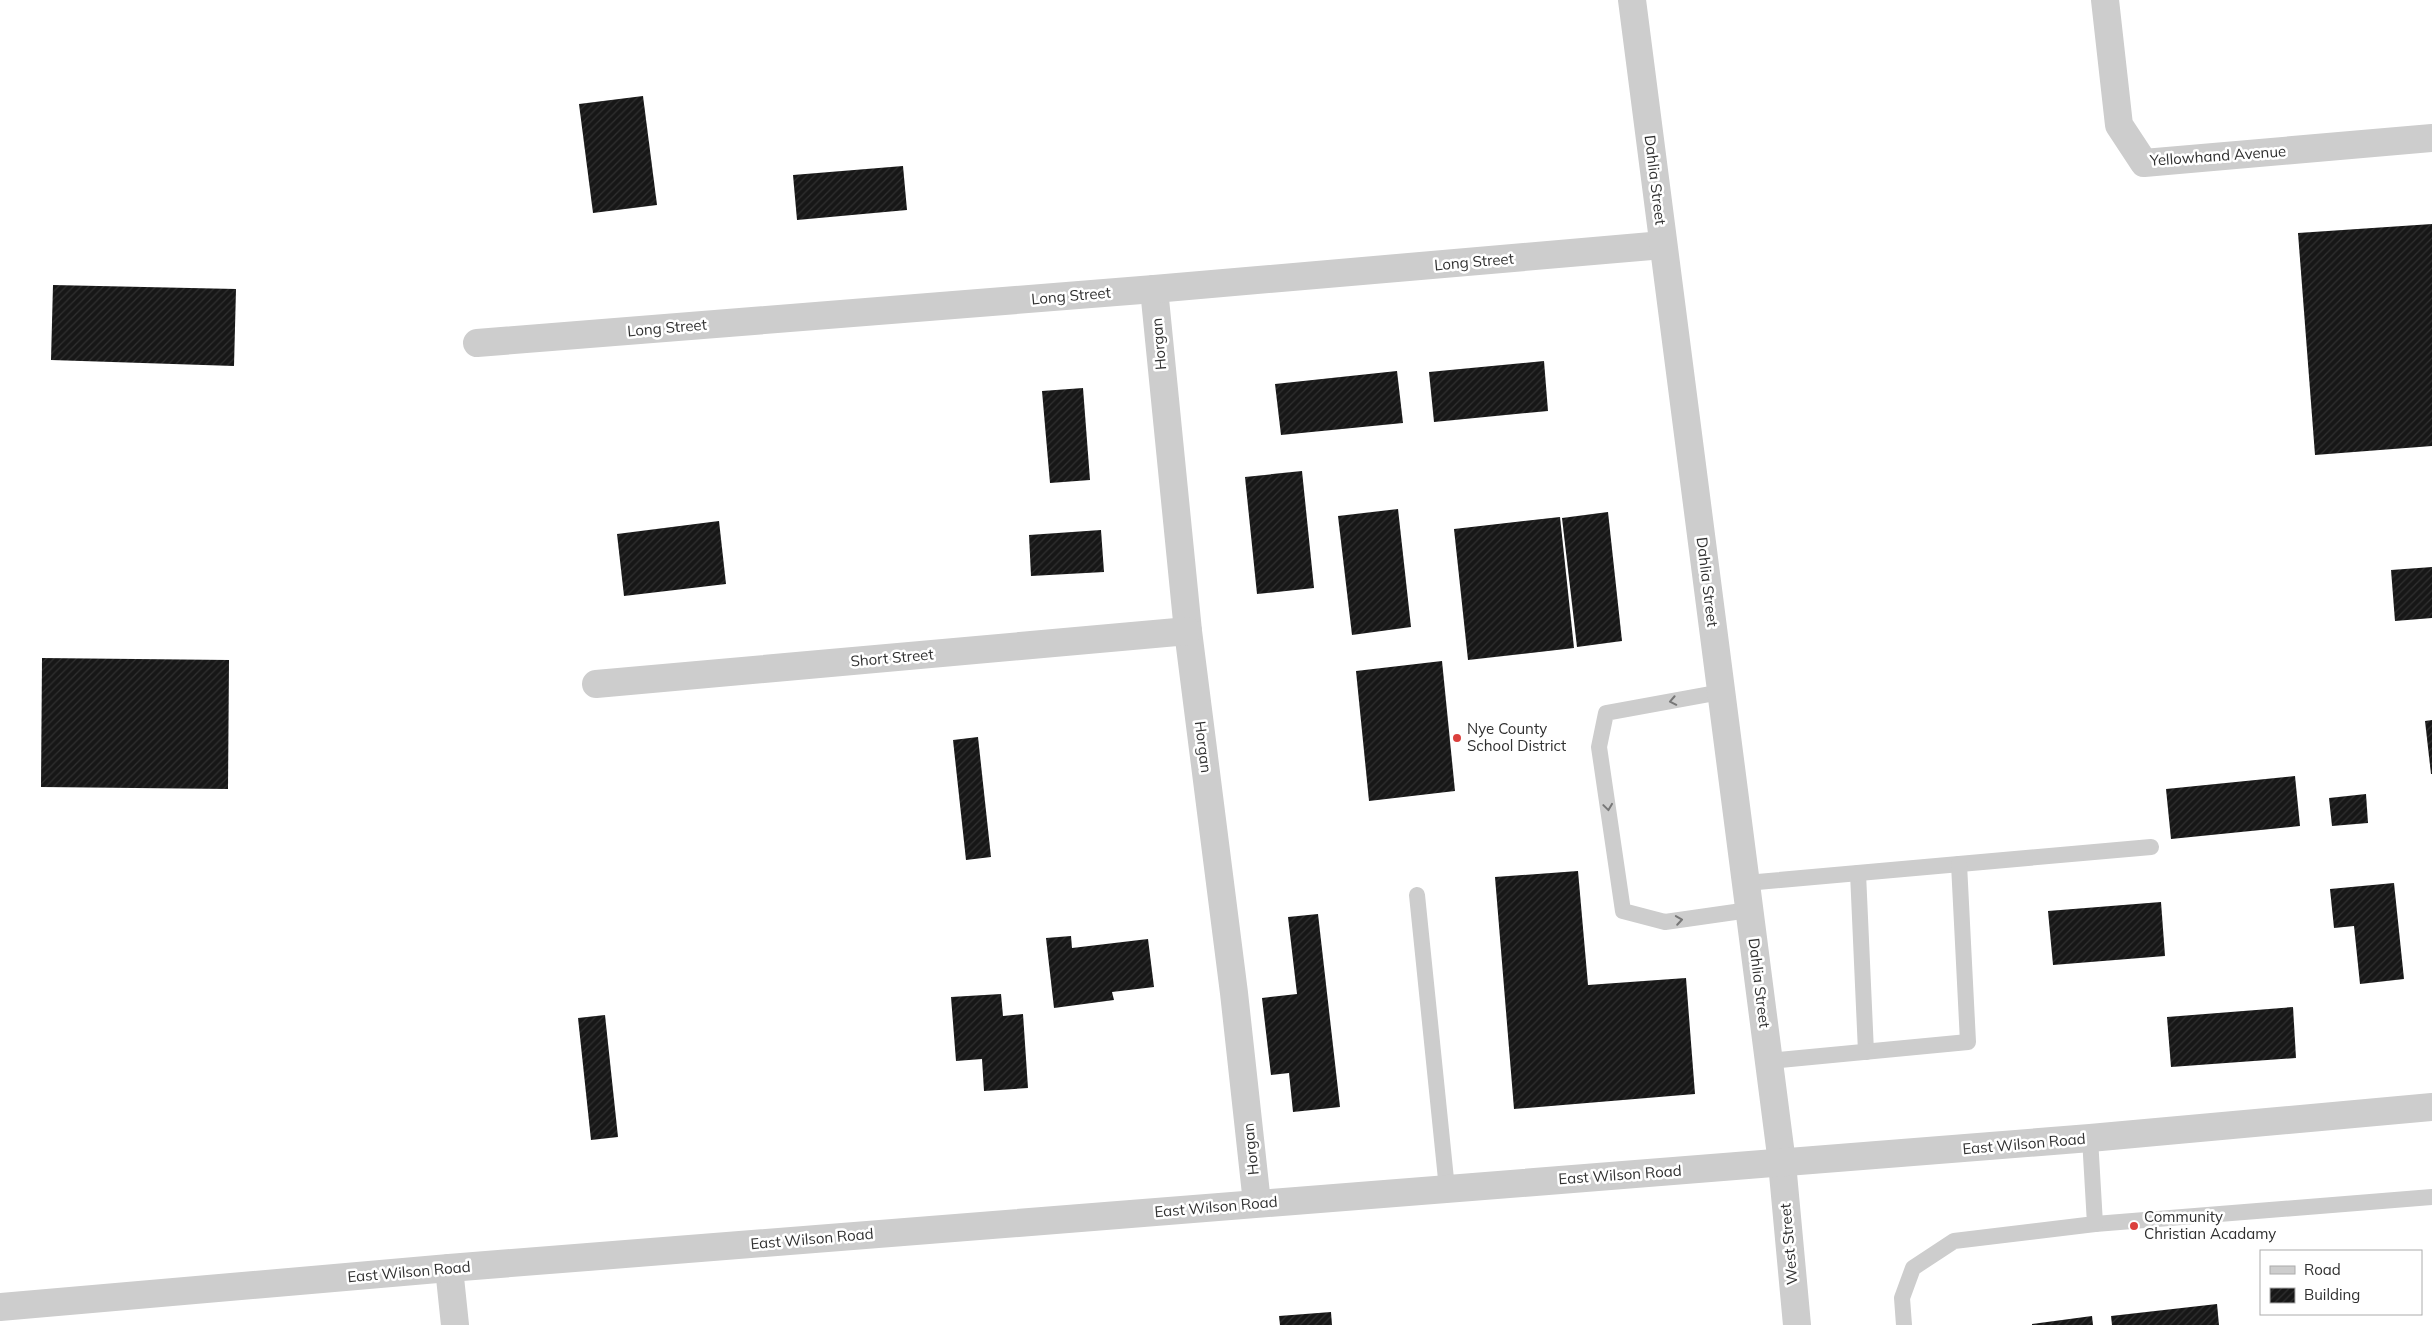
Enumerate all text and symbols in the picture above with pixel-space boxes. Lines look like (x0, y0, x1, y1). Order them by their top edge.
street label: Dahlia Street (1641, 134, 1670, 226)
street label: Yellowhand Avenue (2148, 141, 2287, 170)
street label: Long Street (1433, 249, 1515, 274)
street label: Long Street (1030, 283, 1112, 308)
street label: Long Street (626, 315, 708, 340)
street label: Horgan (1147, 317, 1170, 371)
street label: Dahlia Street (1693, 536, 1722, 628)
street label: Short Street (850, 644, 934, 671)
one-way arrow (1668, 696, 1677, 706)
place label: Nye County School District (1467, 719, 1566, 755)
street label: Horgan (1191, 720, 1216, 774)
marker: Nye County School District (1451, 732, 1463, 744)
one-way arrow (1602, 803, 1613, 811)
one-way arrow (1675, 916, 1683, 926)
street label: Dahlia Street (1745, 937, 1774, 1029)
street label: Horgan (1238, 1122, 1263, 1176)
street label: East Wilson Road (1962, 1129, 2086, 1158)
street label: East Wilson Road (1558, 1161, 1682, 1188)
street label: East Wilson Road (1154, 1192, 1278, 1221)
street label: West Street (1775, 1202, 1802, 1286)
place label: Community Christian Acadamy (2144, 1207, 2276, 1243)
marker: Community Christian Acadamy (2128, 1220, 2140, 1232)
street label: East Wilson Road (750, 1224, 874, 1253)
legend (2260, 1250, 2422, 1315)
street label: East Wilson Road (347, 1257, 471, 1286)
text: Road (2304, 1260, 2341, 1279)
text: Building (2304, 1285, 2360, 1304)

